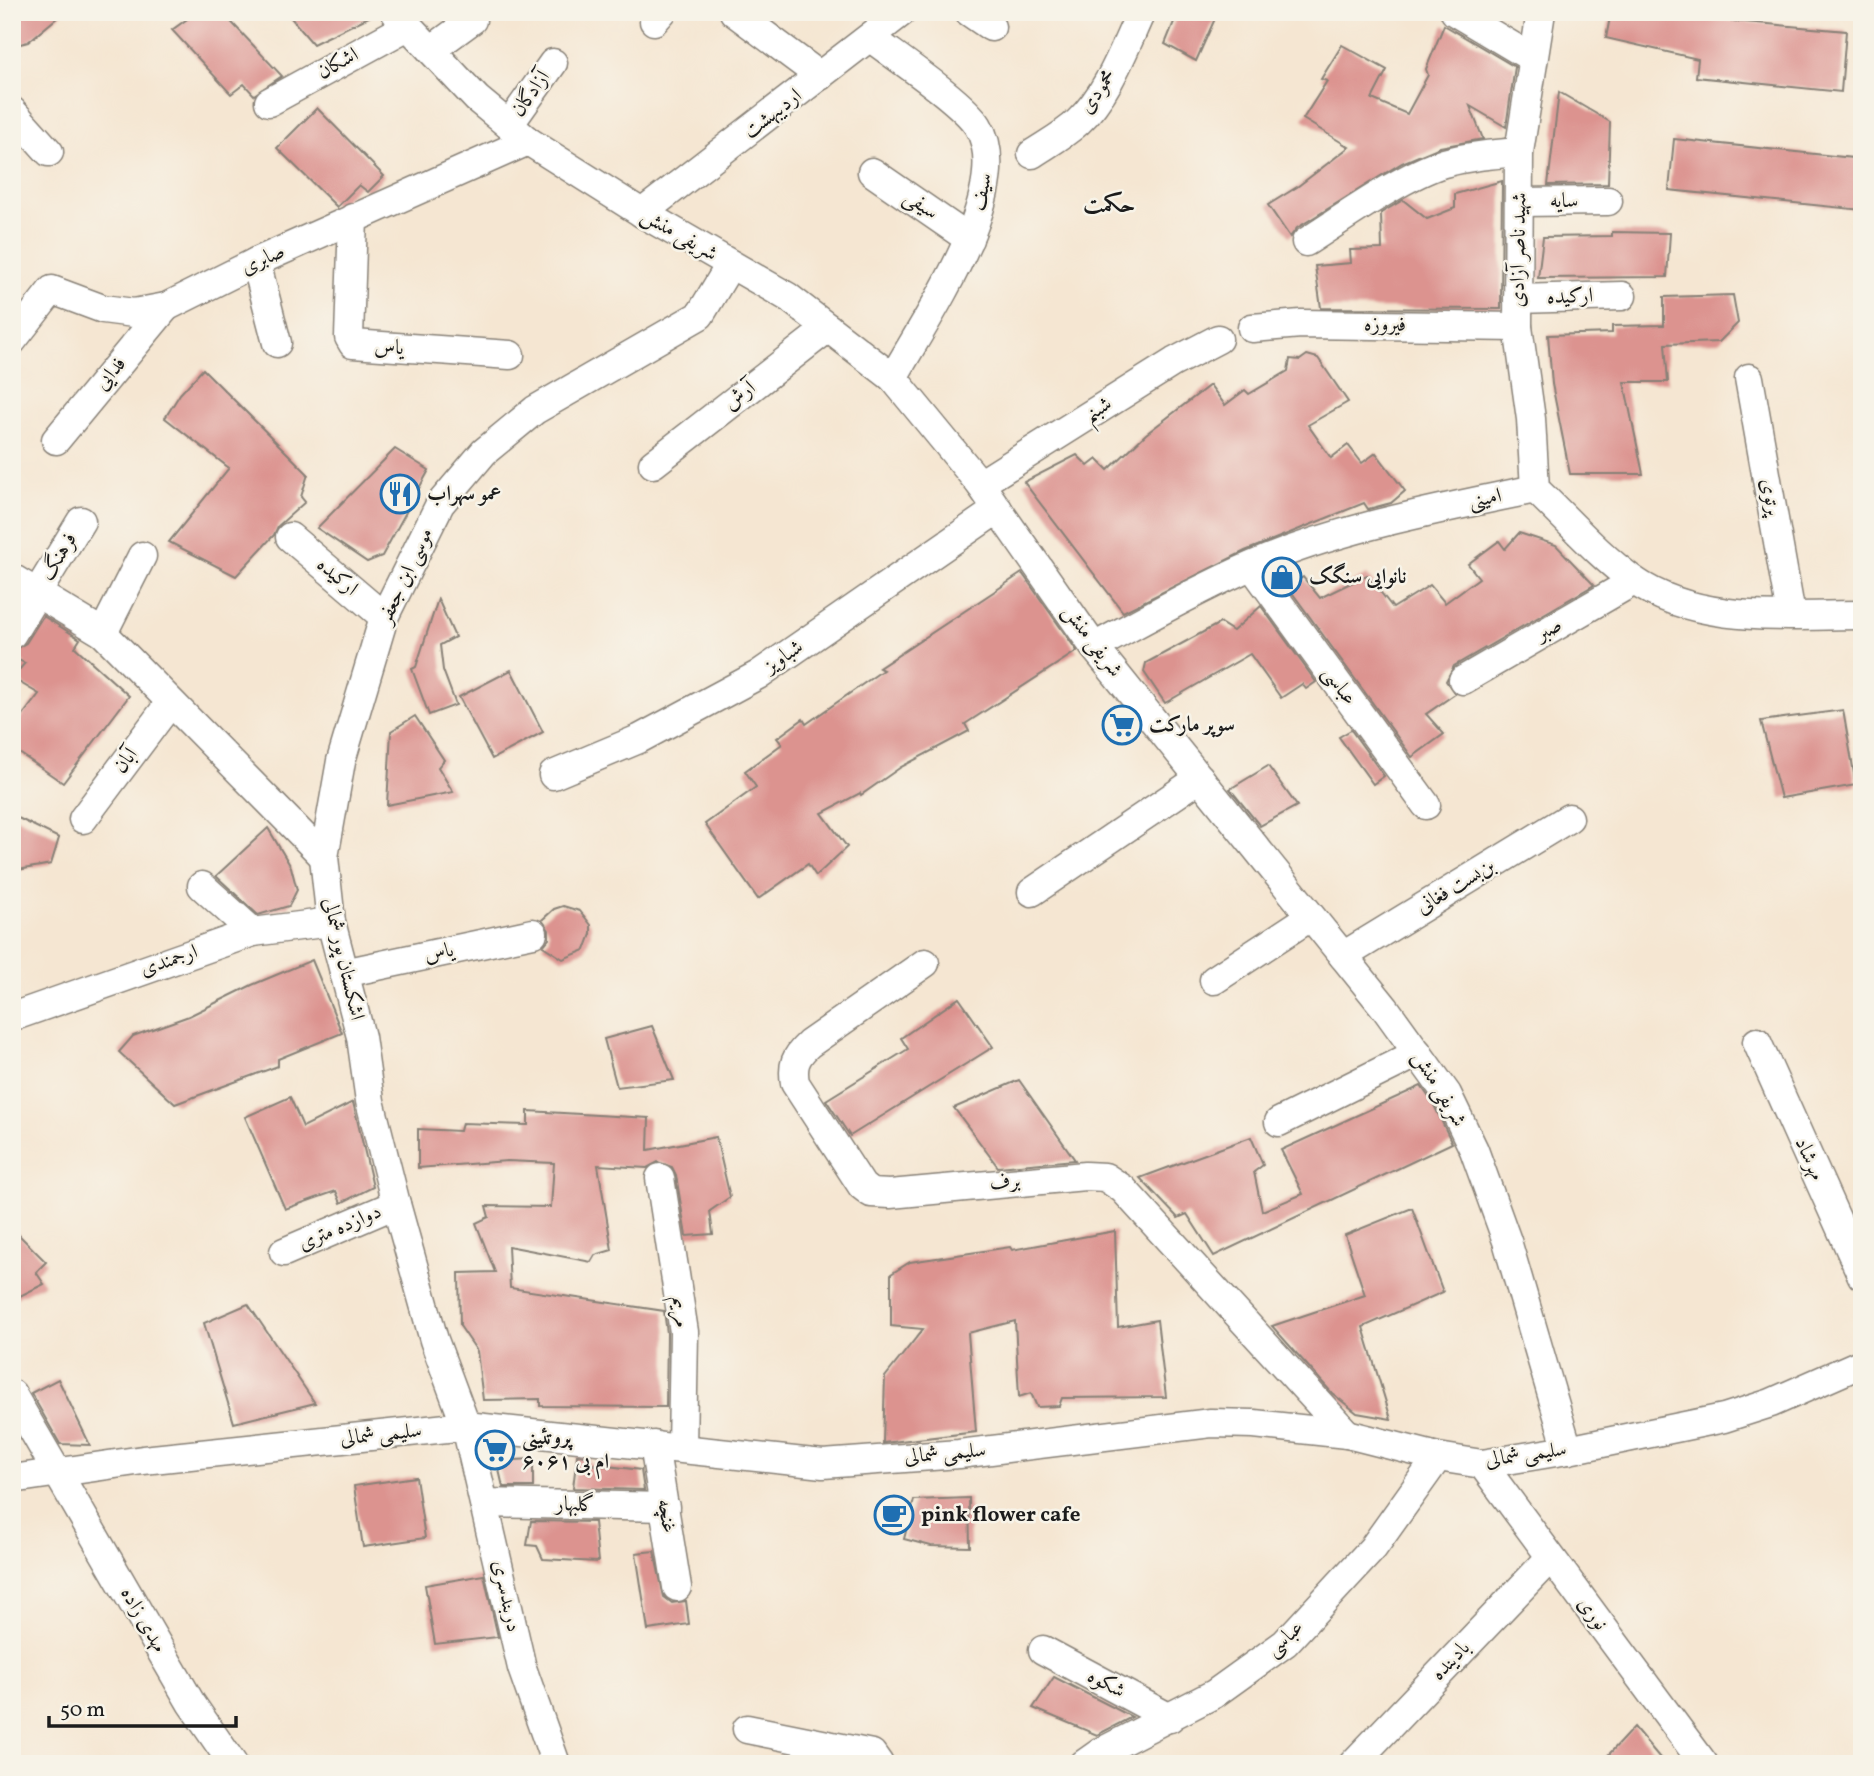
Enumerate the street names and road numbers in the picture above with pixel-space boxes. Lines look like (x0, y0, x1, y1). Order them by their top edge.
street label: اشکان (312, 41, 364, 87)
street label: آزادگان (504, 63, 559, 123)
street label: محمودی (1073, 64, 1124, 120)
street label: اردیبهشت (738, 82, 808, 146)
street label: سیف (964, 170, 1000, 214)
street label: سیفی (898, 183, 944, 227)
street label: سایه (1550, 187, 1578, 216)
street label: شهید ناصر آزادی (1503, 192, 1535, 308)
street label: شریفی منش (635, 201, 723, 269)
street label: صابری (236, 237, 290, 283)
street label: ارکیده (1546, 282, 1594, 312)
street label: فیروزه (1364, 310, 1406, 340)
street label: یاس (373, 333, 406, 363)
street label: فدایی (88, 351, 134, 397)
street label: آرش (718, 373, 764, 418)
street label: شبنم (1078, 390, 1121, 434)
street label: پرتوی (1752, 476, 1788, 520)
street label: امینی (1466, 481, 1504, 517)
street label: موسی ابن جعفر (370, 523, 441, 631)
street label: فرهنگ (33, 527, 85, 587)
street label: ارکیده (310, 551, 364, 603)
street label: شریفی منش (1055, 599, 1129, 683)
street label: صبر (1529, 611, 1568, 650)
street label: شباویز (757, 633, 810, 682)
street label: عباسی (1315, 660, 1363, 712)
street label: آبان (107, 740, 147, 780)
street label: بن‌بست فغانی (1411, 852, 1501, 922)
street label: اشکستان پور شمالی (315, 895, 371, 1023)
street label: یاس (421, 936, 457, 970)
street label: ارجمندی (136, 938, 202, 984)
street label: شریفی منش (1405, 1045, 1473, 1133)
street label: مهرشاد (1787, 1133, 1831, 1185)
street label: برف (988, 1167, 1022, 1199)
street label: دوازده متری (294, 1197, 386, 1259)
street label: مریم (662, 1295, 696, 1330)
street label: سلیمی شمالی (339, 1416, 423, 1454)
street label: سلیمی شمالی (1483, 1435, 1569, 1475)
street label: سلیمی شمالی (903, 1436, 987, 1472)
street label: گلبهار (553, 1490, 595, 1520)
street label: غنچه (649, 1497, 683, 1535)
street label: دربندسری (484, 1557, 528, 1635)
street label: مهدی زاده (113, 1582, 173, 1658)
street label: نوری (1570, 1591, 1614, 1637)
street label: عباسی (1259, 1614, 1311, 1664)
street label: بادینده (1425, 1635, 1477, 1687)
street label: شکوه (1082, 1662, 1130, 1706)

